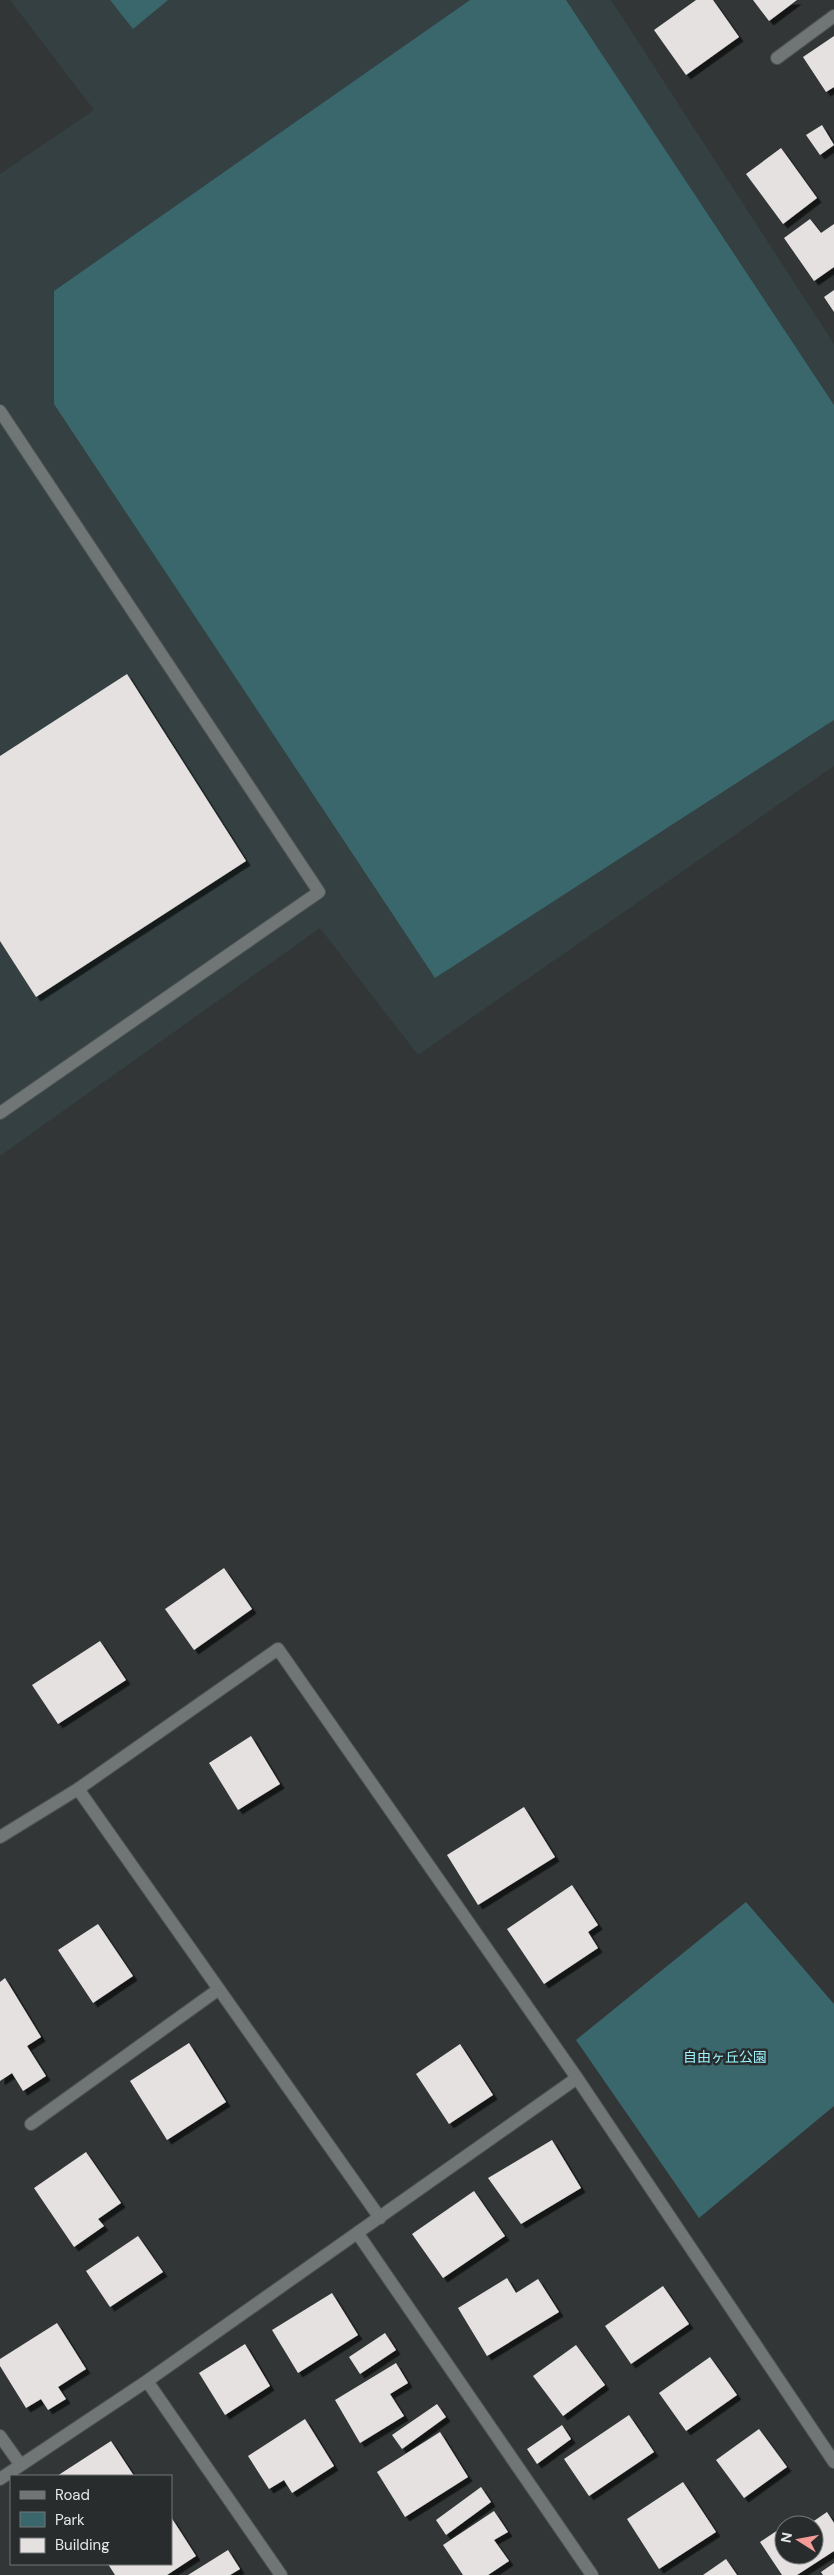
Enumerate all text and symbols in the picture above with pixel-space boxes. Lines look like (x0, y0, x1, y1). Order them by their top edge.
park label: 自由ヶ丘公園 (683, 2048, 767, 2066)
legend (10, 2475, 172, 2565)
text: Road (55, 2485, 90, 2505)
text: Park (55, 2510, 85, 2530)
north arrow (774, 2515, 824, 2565)
text: N (776, 2531, 796, 2544)
text: Building (55, 2535, 110, 2555)

